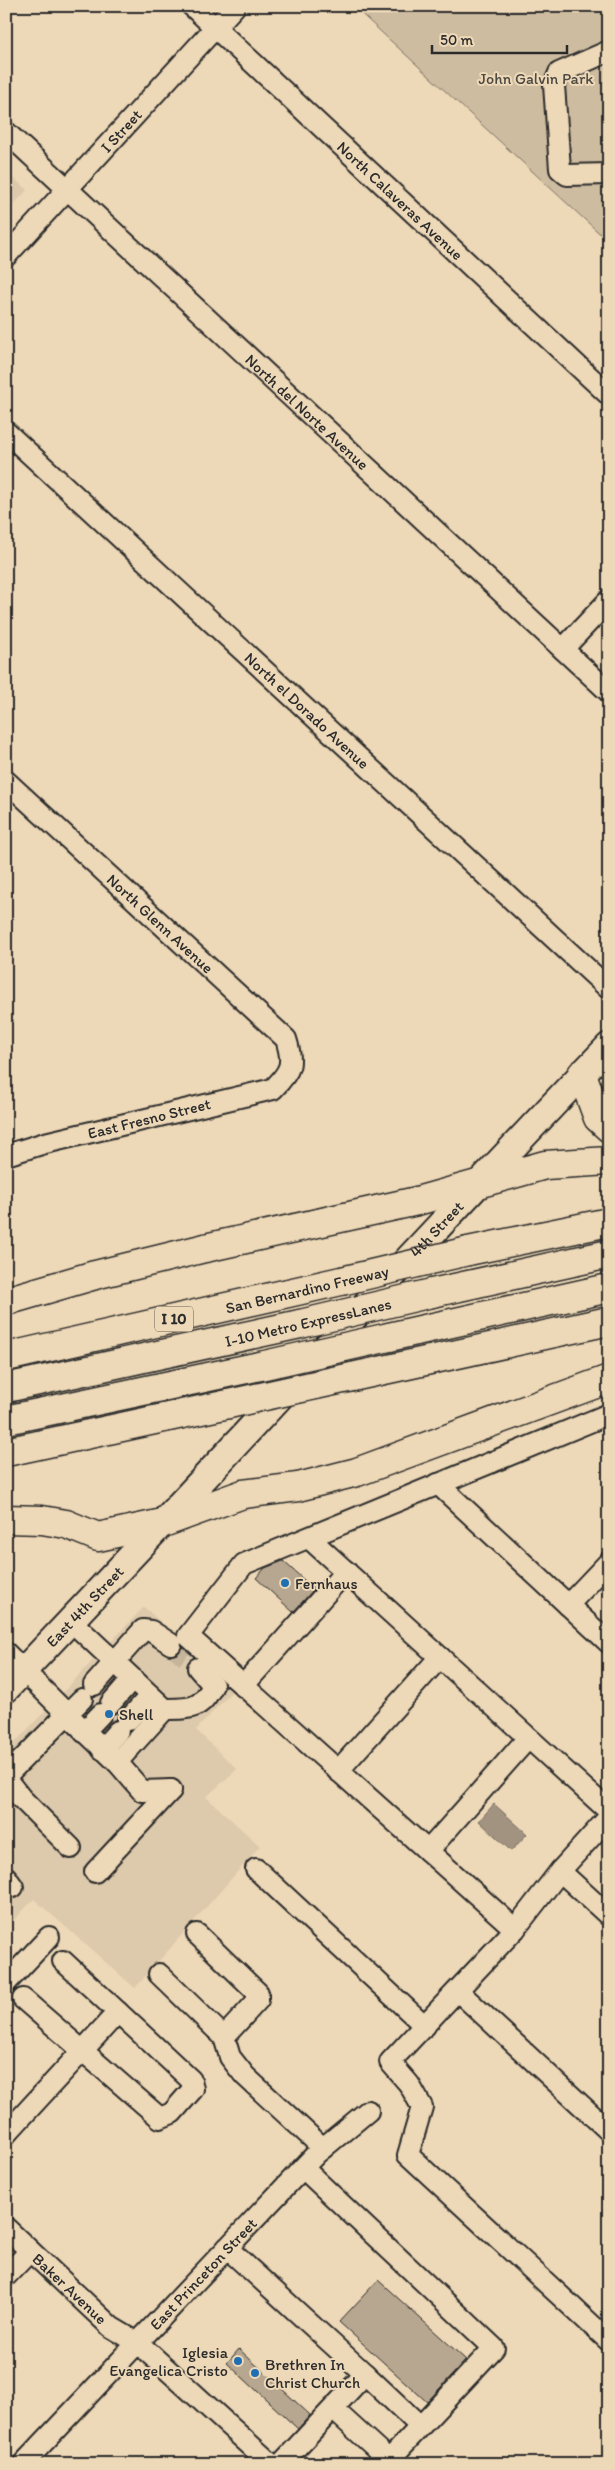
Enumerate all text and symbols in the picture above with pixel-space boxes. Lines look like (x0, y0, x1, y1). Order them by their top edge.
scale bar (432, 22, 568, 54)
text: 50 m (440, 31, 473, 49)
park label: John Galvin Park (478, 69, 594, 88)
street label: I Street (97, 105, 146, 157)
street label: North Calaveras Avenue (333, 137, 467, 264)
street label: North del Norte Avenue (241, 350, 372, 474)
street label: North el Dorado Avenue (241, 648, 373, 773)
street label: North Glenn Avenue (103, 870, 217, 977)
street label: East Fresno Street (86, 1094, 213, 1143)
street label: 4th Street (406, 1197, 468, 1261)
street label: San Bernardino Freeway (224, 1261, 391, 1318)
street label: I-10 Metro ExpressLanes (223, 1294, 393, 1351)
road number: I 10 (155, 1306, 193, 1332)
street label: East 4th Street (42, 1562, 127, 1651)
place label: Fernhaus (295, 1574, 358, 1593)
marker: Fernhaus (279, 1577, 291, 1589)
place label: Shell (119, 1705, 154, 1724)
marker: Shell (103, 1708, 115, 1720)
street label: East Princeton Street (146, 2214, 261, 2334)
street label: Baker Avenue (29, 2249, 111, 2328)
place label: Iglesia Evangelica Cristo (110, 2343, 229, 2380)
marker: Iglesia Evangelica Cristo (232, 2355, 244, 2367)
place label: Brethren In Christ Church (265, 2355, 360, 2392)
marker: Brethren In Christ Church (249, 2367, 261, 2379)

